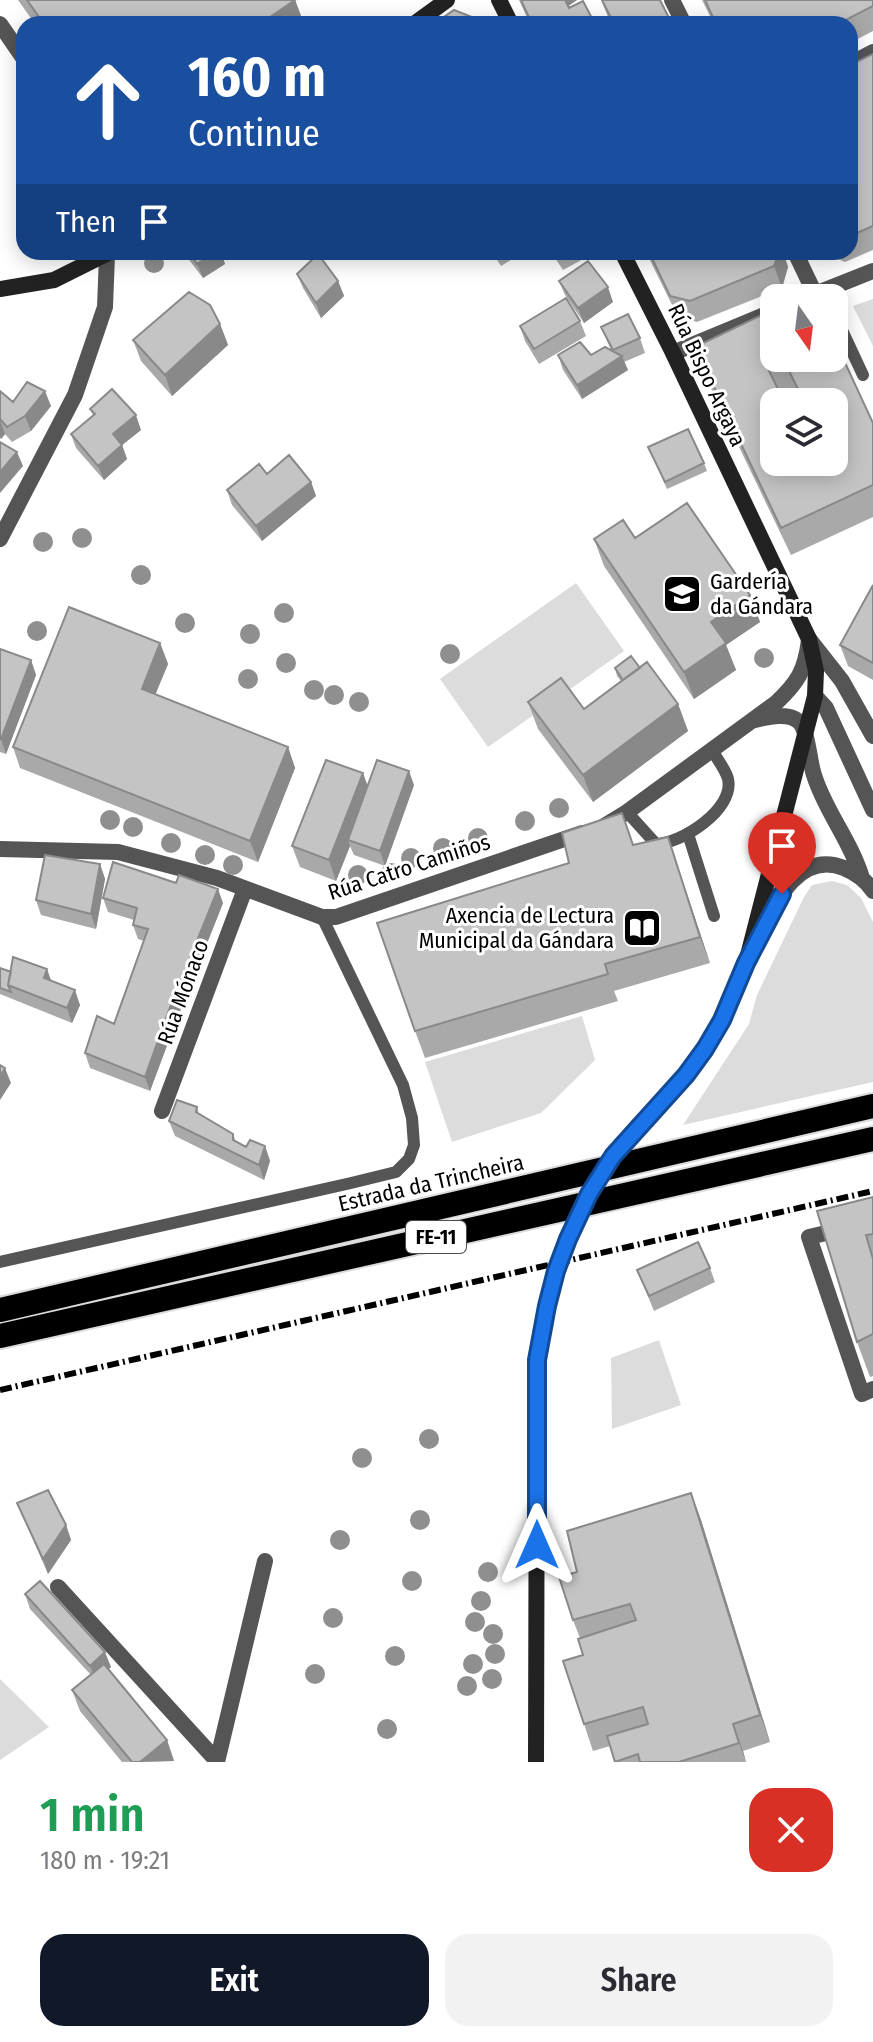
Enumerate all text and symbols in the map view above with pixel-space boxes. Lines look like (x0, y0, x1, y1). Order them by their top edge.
text: 160 m (188, 44, 326, 111)
icon: ahead (56, 48, 160, 152)
text: Continue (188, 112, 320, 156)
icon: arrive (132, 200, 176, 244)
text: Then (56, 204, 116, 240)
north arrow (760, 284, 848, 372)
map controls (760, 284, 848, 476)
street label: Rúa Bispo Argaya (662, 299, 752, 451)
button: layers (760, 388, 848, 476)
place label: Gardería da Gándara (710, 568, 813, 620)
school or university icon: Gardería da Gándara (661, 573, 703, 615)
pin (748, 812, 816, 894)
icon: arrive (760, 824, 804, 868)
street label: Rúa Catro Camiños (324, 828, 494, 906)
place label: Axencia de Lectura Municipal da Gándara (419, 902, 614, 954)
library icon: Axencia de Lectura Municipal da Gándara (621, 907, 663, 949)
street label: Rúa Mónaco (152, 936, 214, 1048)
street label: Estrada da Trincheira (336, 1149, 526, 1217)
road number: FE-11 (406, 1221, 466, 1253)
position arrow (495, 1503, 579, 1587)
text: 1 min (40, 1786, 145, 1844)
button: close (749, 1788, 833, 1872)
text: 180 m · 19:21 (40, 1845, 170, 1876)
button: Exit (40, 1934, 429, 2026)
button: Share (445, 1934, 833, 2026)

